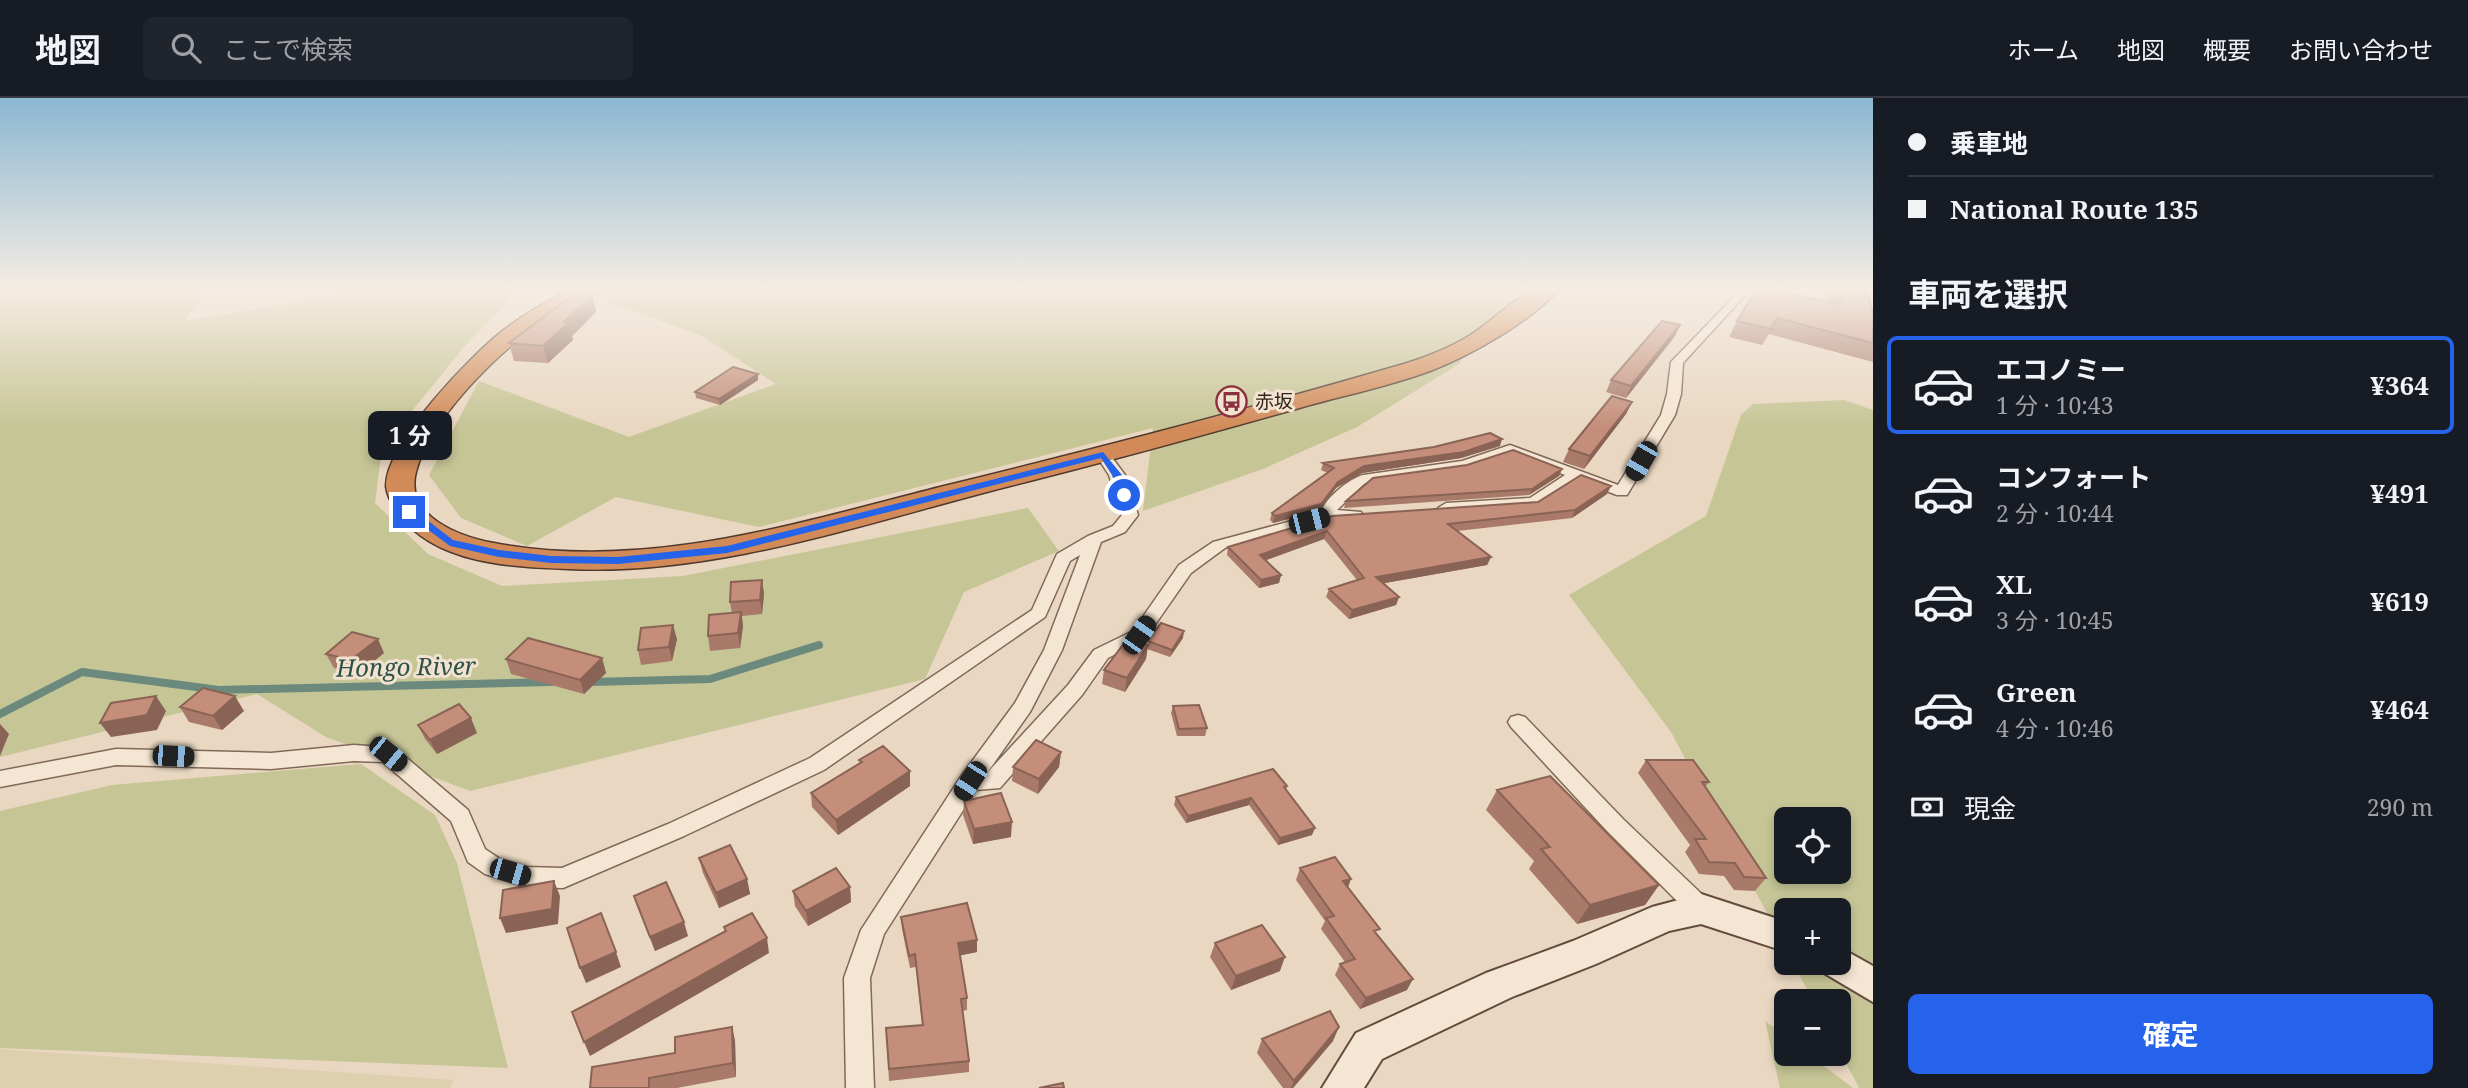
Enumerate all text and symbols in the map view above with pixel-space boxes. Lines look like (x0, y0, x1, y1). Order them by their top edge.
search box (143, 17, 633, 80)
text: 地図 (35, 27, 101, 72)
icon: search (167, 29, 205, 67)
text: ここで検索 (223, 31, 353, 67)
text: ホーム (2008, 33, 2079, 66)
text: 地図 (2117, 33, 2165, 66)
text: 概要 (2203, 33, 2251, 66)
text: お問い合わせ (2289, 33, 2433, 66)
text: 乗車地 (1950, 125, 2028, 161)
text: National Route 135 (1950, 191, 2199, 227)
text: 車両を選択 (1908, 272, 2068, 315)
text: エコノミー (1996, 351, 2126, 387)
icon: car (1912, 354, 1975, 417)
text: ¥364 (2370, 367, 2429, 403)
bus stop icon: 赤坂 (1215, 384, 1249, 418)
place label: 赤坂 (1255, 388, 1293, 414)
text: 1 分 · 10:43 (1996, 389, 2114, 421)
callout: 1 分 (367, 410, 451, 460)
text: 1 分 (389, 419, 431, 451)
car (1622, 438, 1661, 484)
text: コンフォート (1996, 459, 2151, 495)
icon: car (1912, 462, 1975, 525)
text: ¥491 (2370, 475, 2429, 511)
route start (1108, 479, 1140, 511)
route end (393, 496, 425, 528)
text: 2 分 · 10:44 (1996, 497, 2114, 529)
car (1287, 506, 1332, 536)
text: XL (1996, 566, 2032, 602)
icon: car (1912, 570, 1975, 633)
text: ¥619 (2370, 583, 2429, 619)
text: 3 分 · 10:45 (1996, 604, 2114, 636)
car (1119, 612, 1160, 658)
water label: Hongo River (335, 648, 477, 684)
text: Green (1996, 674, 2077, 710)
icon: car (1912, 678, 1975, 741)
text: ¥464 (2370, 691, 2429, 727)
text: 4 分 · 10:46 (1996, 712, 2114, 744)
car (366, 733, 411, 775)
car (152, 744, 195, 768)
car (950, 758, 991, 804)
icon: cash (1908, 788, 1946, 826)
text: 現金 (1964, 790, 2016, 826)
text: 290 m (2367, 791, 2433, 823)
map controls (1774, 807, 1851, 1066)
button: locate (1774, 807, 1851, 884)
car (487, 856, 534, 888)
button: + (1774, 898, 1851, 975)
button: − (1774, 989, 1851, 1066)
button: 確定 (1908, 994, 2433, 1074)

